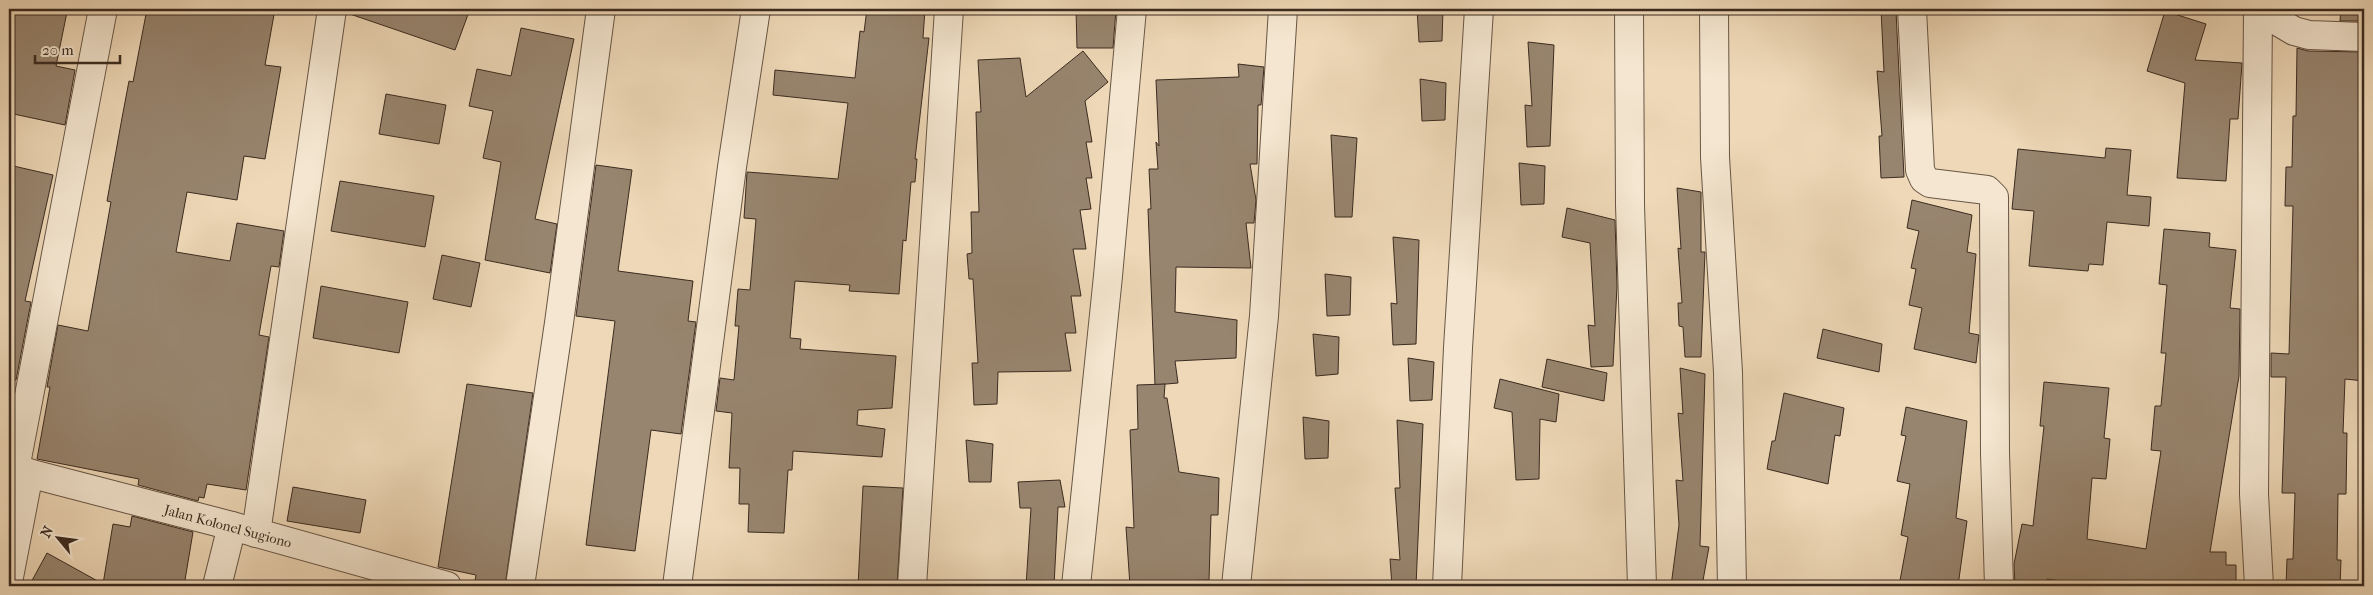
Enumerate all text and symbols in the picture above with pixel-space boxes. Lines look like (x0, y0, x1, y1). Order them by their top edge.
scale bar (35, 32, 120, 64)
text: 20 m (42, 41, 74, 59)
street label: Jalan Kolonel Sugiono (161, 501, 293, 552)
north arrow (32, 512, 82, 562)
text: N (37, 523, 57, 541)

